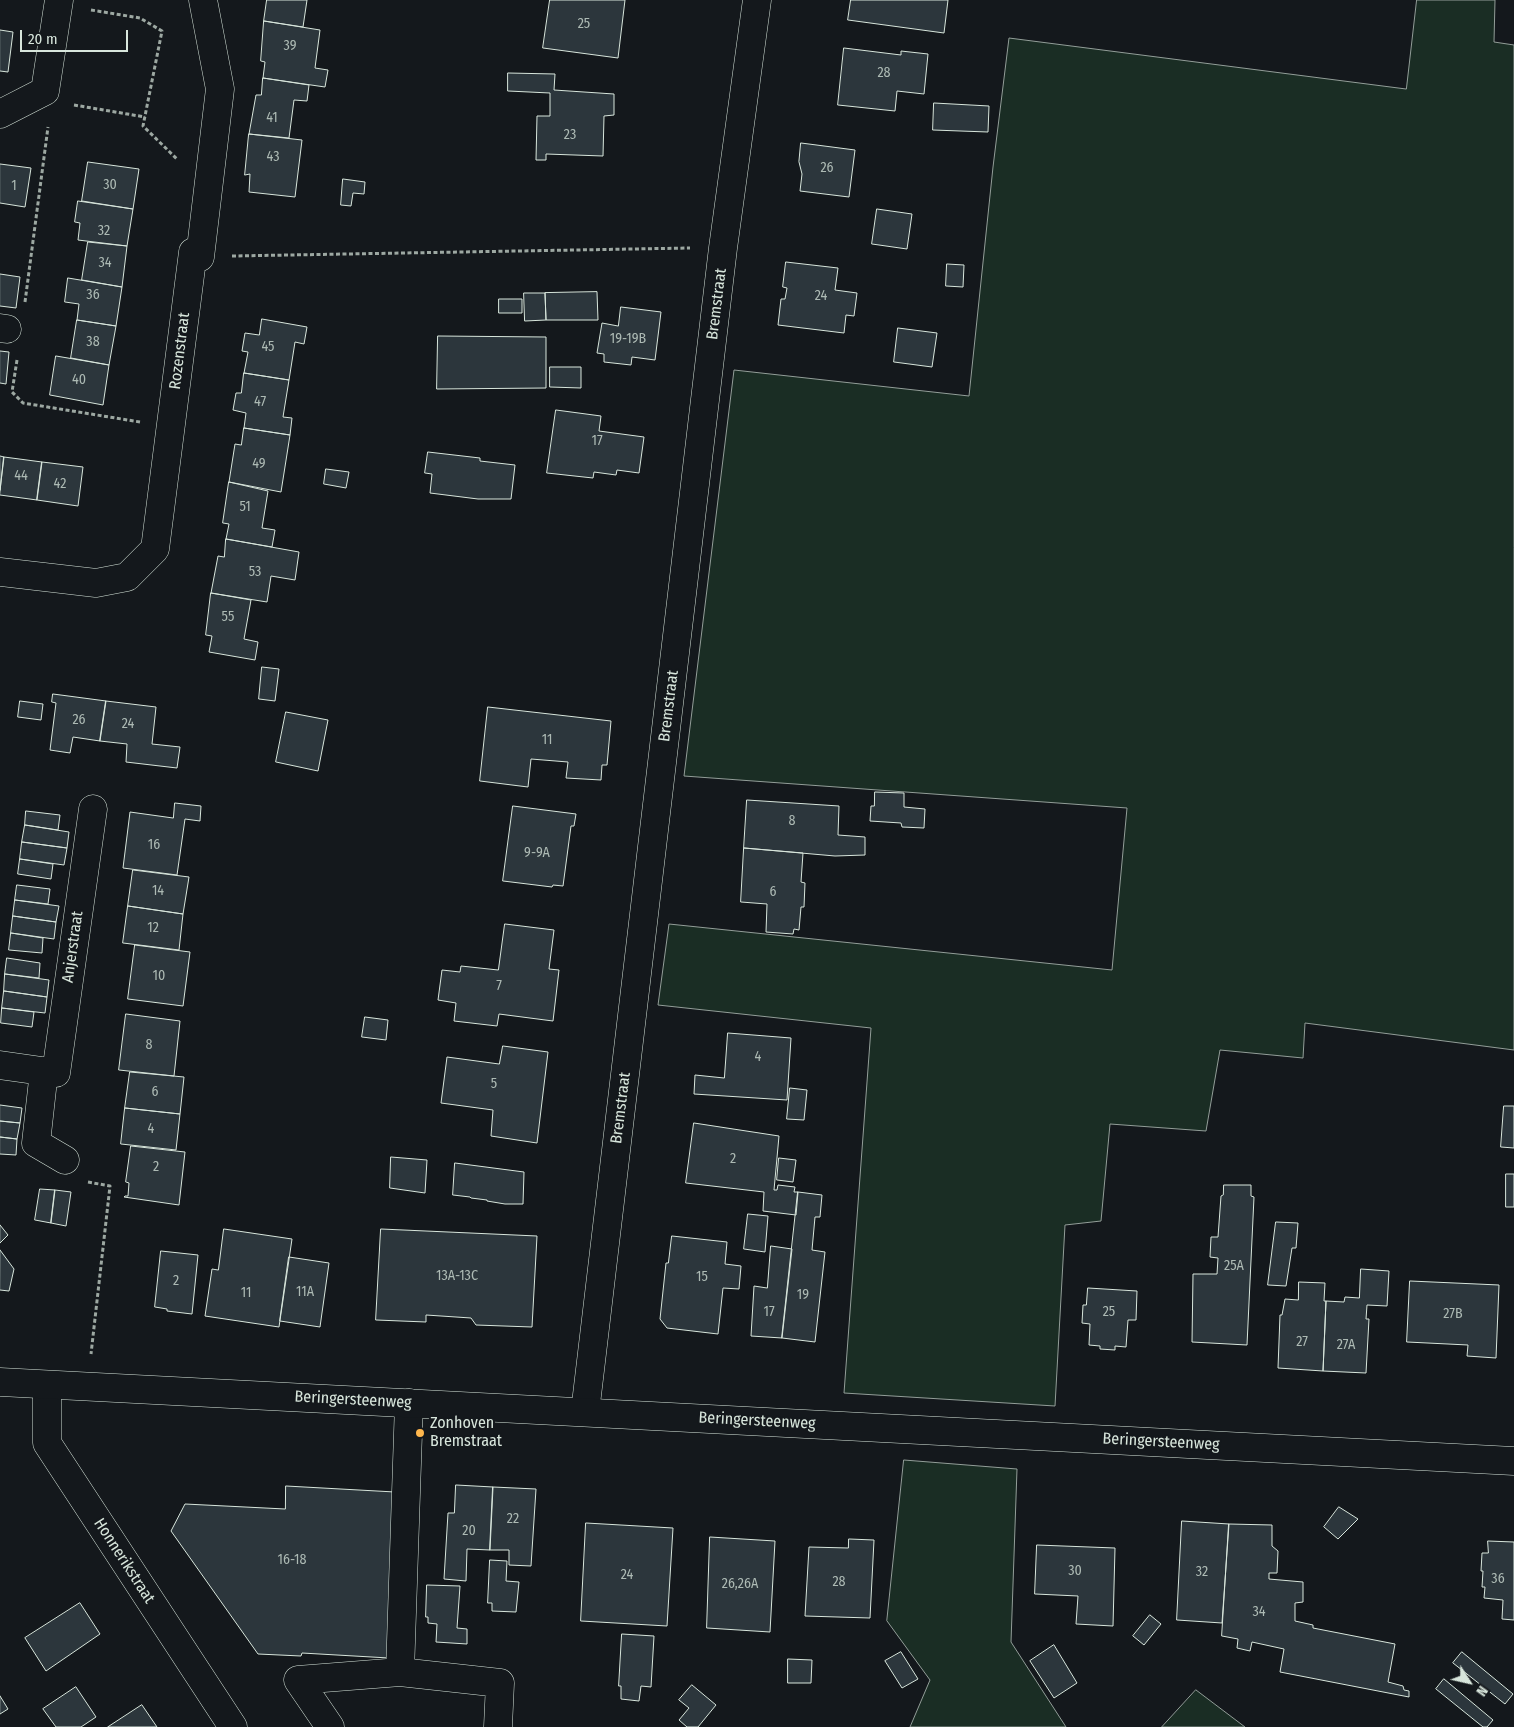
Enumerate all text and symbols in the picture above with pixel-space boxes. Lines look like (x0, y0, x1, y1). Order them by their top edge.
house number: 25 (578, 16, 590, 32)
scale bar (22, 20, 130, 52)
text: 20 m (28, 30, 58, 48)
house number: 39 (284, 38, 296, 54)
house number: 28 (877, 65, 891, 81)
house number: 41 (266, 110, 278, 126)
house number: 23 (564, 127, 576, 143)
house number: 43 (267, 149, 279, 165)
house number: 26 (820, 160, 834, 176)
house number: 30 (103, 177, 117, 193)
house number: 1 (11, 178, 17, 194)
house number: 32 (98, 223, 110, 239)
house number: 34 (98, 255, 112, 271)
street label: Bremstraat (703, 267, 731, 341)
house number: 36 (86, 287, 100, 303)
house number: 24 (815, 288, 827, 304)
street label: Rozenstraat (166, 311, 194, 391)
house number: 19-19B (610, 331, 646, 347)
house number: 38 (86, 334, 100, 350)
house number: 45 (261, 339, 275, 355)
house number: 40 (72, 372, 86, 388)
house number: 47 (254, 394, 266, 410)
house number: 17 (591, 433, 603, 449)
house number: 49 (252, 456, 266, 472)
house number: 44 (14, 468, 28, 484)
house number: 42 (54, 476, 66, 492)
house number: 51 (239, 499, 251, 515)
house number: 53 (249, 564, 261, 580)
house number: 55 (222, 609, 234, 625)
street label: Bremstraat (655, 669, 683, 743)
house number: 26 (72, 712, 86, 728)
house number: 24 (122, 716, 134, 732)
house number: 11 (542, 732, 552, 748)
house number: 8 (789, 813, 795, 829)
house number: 16 (148, 837, 160, 853)
house number: 9-9A (524, 845, 550, 861)
house number: 14 (152, 883, 164, 899)
house number: 6 (770, 884, 776, 900)
street label: Anjerstraat (58, 910, 88, 984)
house number: 12 (147, 920, 159, 936)
house number: 10 (153, 968, 165, 984)
house number: 7 (496, 978, 502, 994)
house number: 8 (146, 1037, 152, 1053)
house number: 4 (755, 1049, 761, 1065)
street label: Bremstraat (607, 1071, 635, 1145)
house number: 5 (491, 1076, 497, 1092)
house number: 6 (152, 1084, 158, 1100)
house number: 4 (148, 1121, 154, 1137)
house number: 2 (730, 1151, 736, 1167)
house number: 2 (153, 1159, 159, 1175)
house number: 25A (1224, 1258, 1244, 1274)
house number: 13A-13C (436, 1268, 478, 1284)
house number: 15 (696, 1269, 708, 1285)
house number: 2 (173, 1273, 179, 1289)
house number: 11A (296, 1284, 314, 1300)
house number: 11 (241, 1285, 251, 1301)
house number: 19 (797, 1287, 809, 1303)
house number: 17 (763, 1304, 775, 1320)
house number: 25 (1103, 1304, 1115, 1320)
house number: 27B (1443, 1306, 1463, 1322)
house number: 27 (1296, 1334, 1308, 1350)
house number: 27A (1337, 1337, 1355, 1353)
street label: Beringersteenweg (294, 1387, 412, 1413)
street label: Beringersteenweg (698, 1408, 816, 1434)
place label: Zonhoven Bremstraat (430, 1414, 502, 1452)
marker: Zonhoven Bremstraat (414, 1427, 426, 1439)
street label: Beringersteenweg (1102, 1429, 1220, 1455)
house number: 22 (507, 1511, 519, 1527)
street label: Honnerikstraat (89, 1515, 159, 1607)
house number: 20 (462, 1523, 476, 1539)
house number: 16-18 (277, 1552, 307, 1568)
house number: 30 (1068, 1563, 1082, 1579)
house number: 32 (1196, 1564, 1208, 1580)
house number: 24 (621, 1567, 633, 1583)
house number: 36 (1491, 1571, 1505, 1587)
house number: 28 (832, 1574, 846, 1590)
house number: 26,26A (722, 1576, 758, 1592)
house number: 34 (1252, 1604, 1266, 1620)
north arrow (1444, 1657, 1494, 1707)
text: N (1472, 1683, 1491, 1699)

